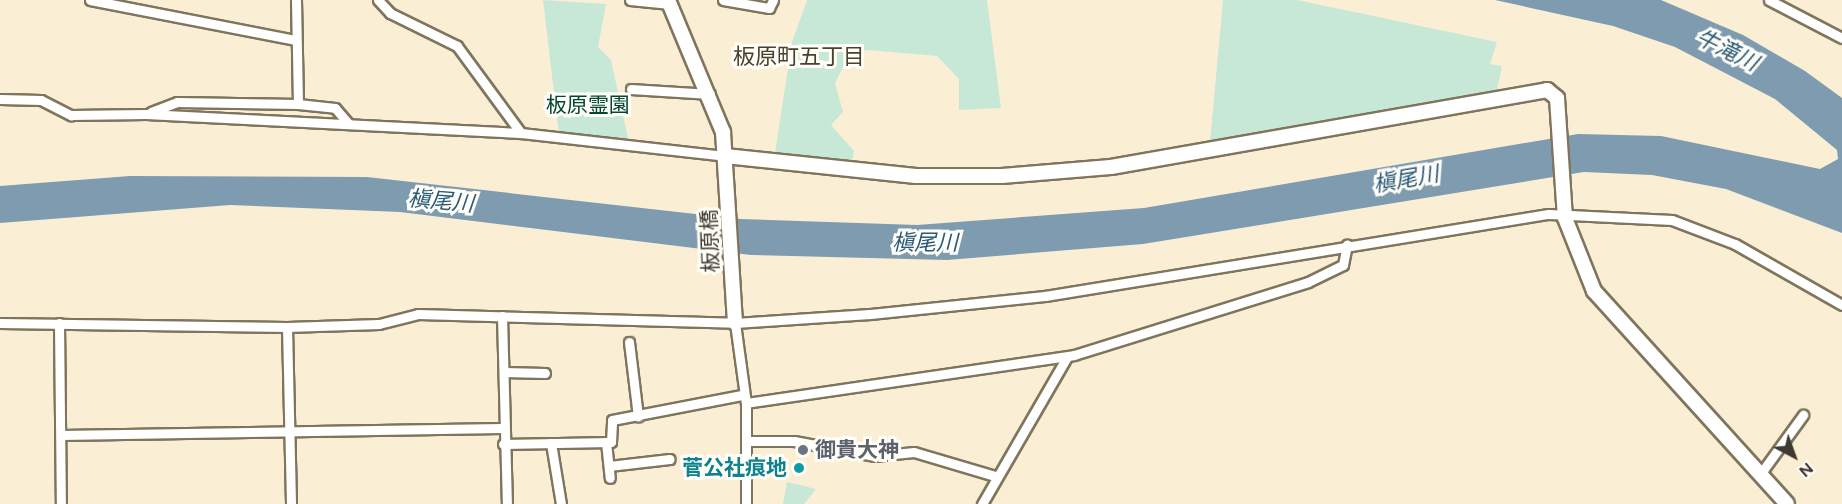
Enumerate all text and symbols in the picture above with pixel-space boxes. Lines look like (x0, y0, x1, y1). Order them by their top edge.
water label: 牛滝川 (1692, 24, 1762, 76)
district label: 板原町五丁目 (733, 44, 865, 70)
park label: 板原霊園 (546, 92, 630, 118)
water label: 槇尾川 (1371, 160, 1441, 198)
water label: 槇尾川 (407, 185, 475, 217)
street label: 板原橋 (696, 209, 724, 273)
water label: 槇尾川 (892, 230, 958, 256)
north arrow (1764, 426, 1824, 486)
place label: 御貴大神 (815, 437, 899, 463)
marker: 御貴大神 (796, 443, 810, 457)
place label: 菅公社痕地 (682, 455, 787, 481)
text: N (1795, 459, 1817, 481)
marker: 菅公社痕地 (792, 461, 806, 475)

